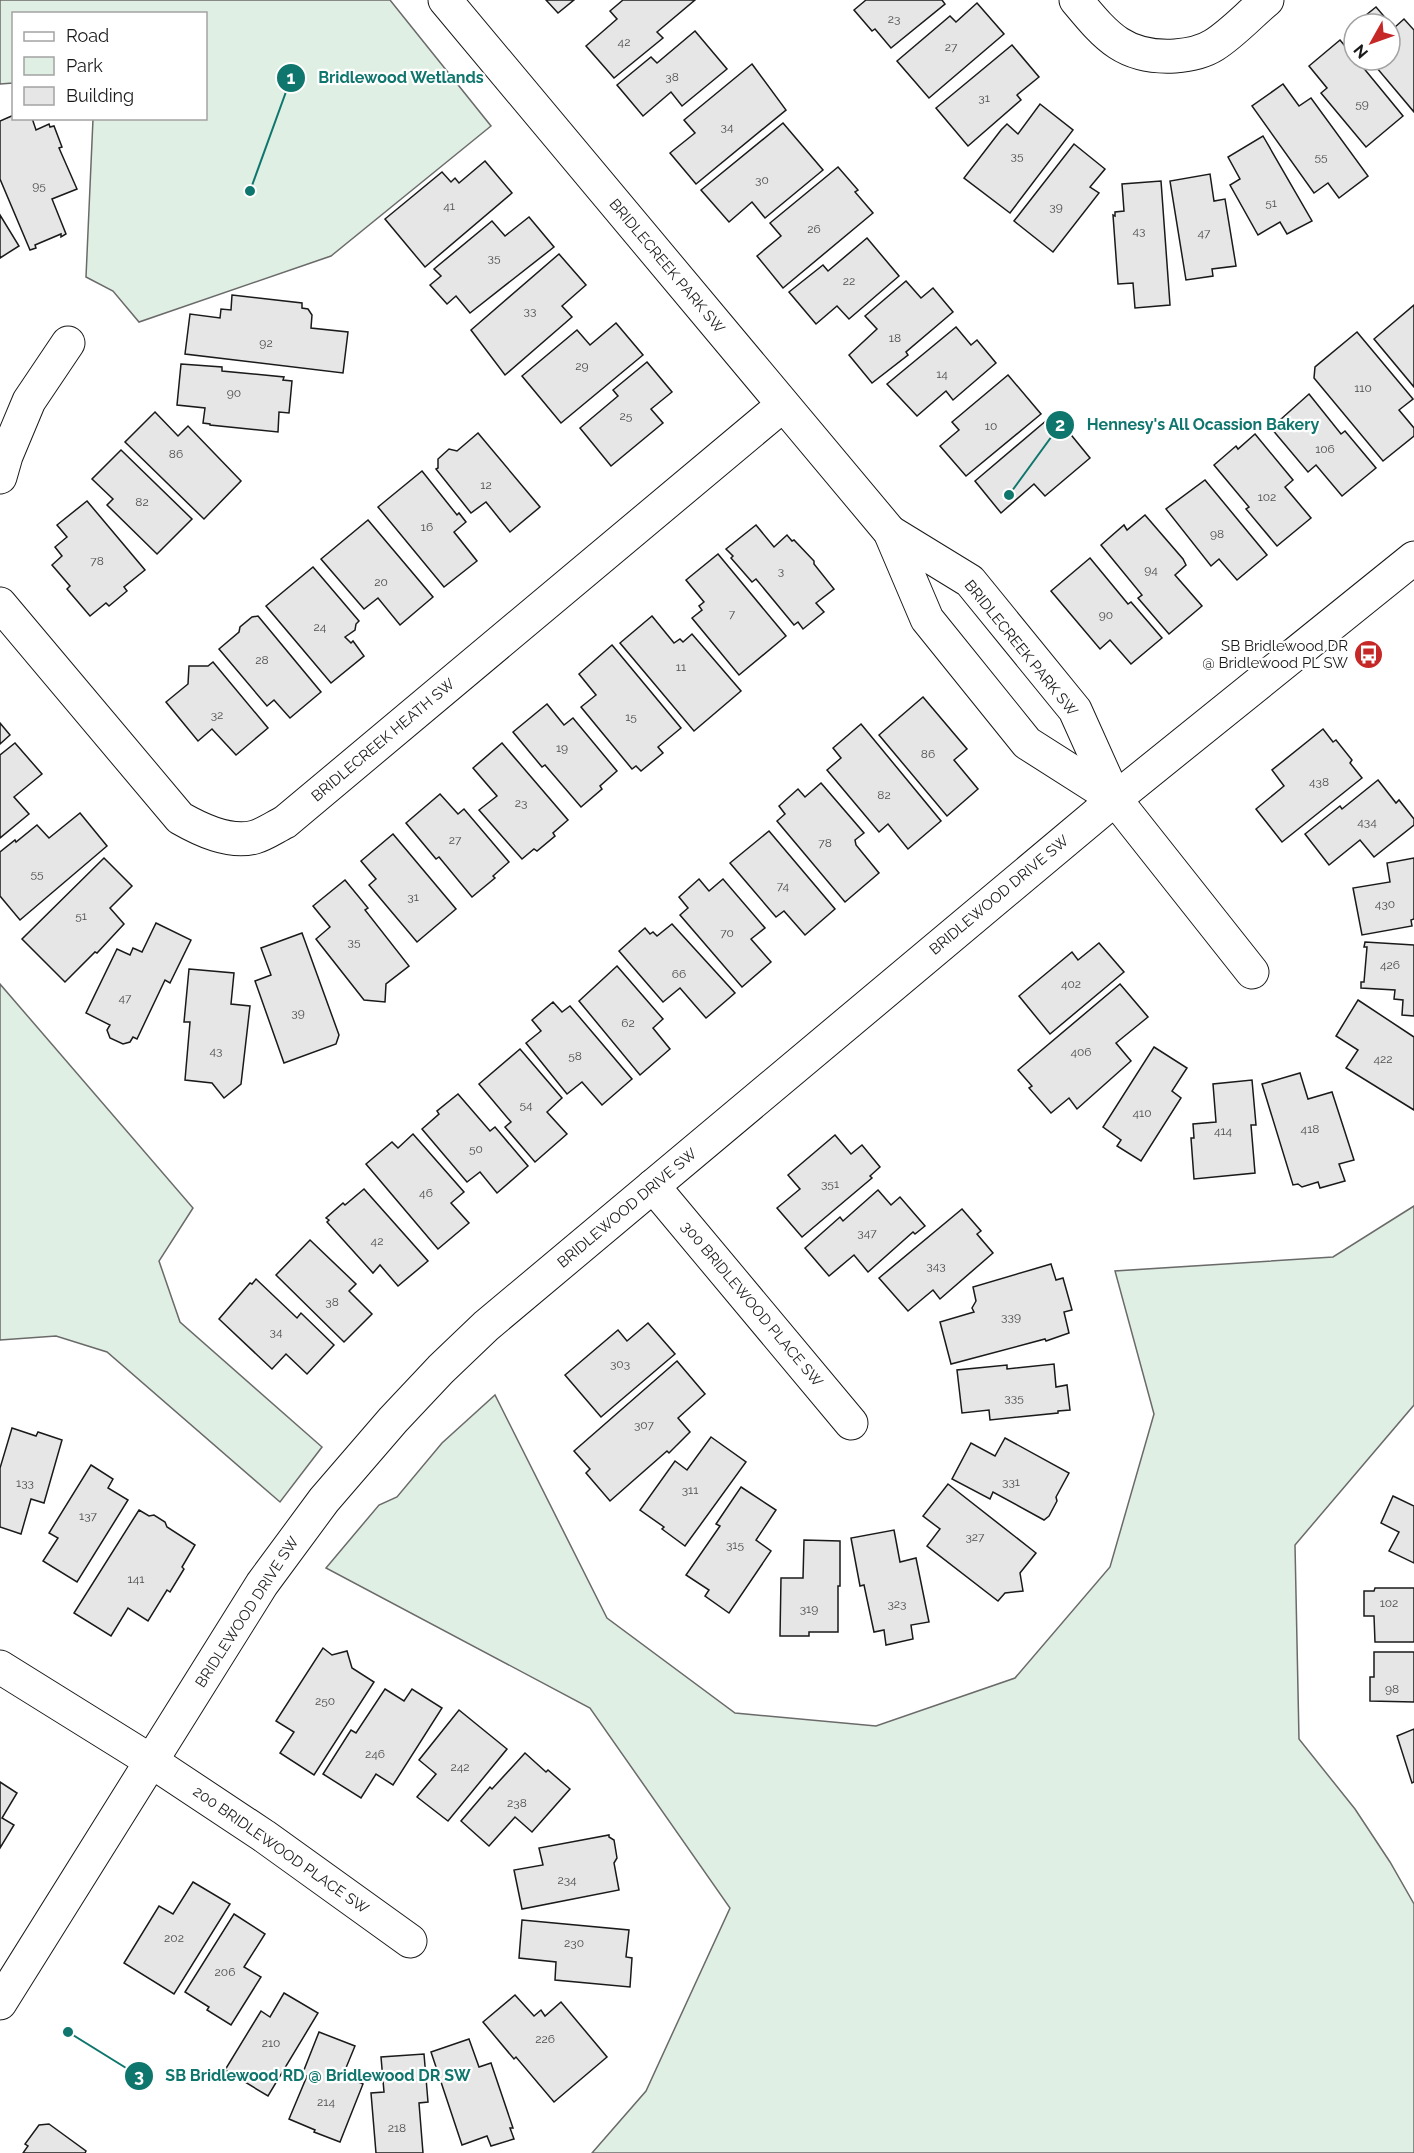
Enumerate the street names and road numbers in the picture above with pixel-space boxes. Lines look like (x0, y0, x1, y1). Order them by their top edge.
street label: BRIDLECREEK PARK SW (605, 195, 729, 337)
street label: BRIDLECREEK PARK SW (961, 576, 1082, 720)
street label: BRIDLECREEK HEATH SW (308, 675, 459, 805)
street label: BRIDLEWOOD DRIVE SW (926, 831, 1073, 959)
street label: BRIDLEWOOD DRIVE SW (554, 1144, 701, 1272)
street label: 300 BRIDLEWOOD PLACE SW (678, 1218, 827, 1391)
street label: BRIDLEWOOD DRIVE SW (191, 1533, 303, 1691)
street label: 200 BRIDLEWOOD PLACE SW (190, 1782, 372, 1918)

